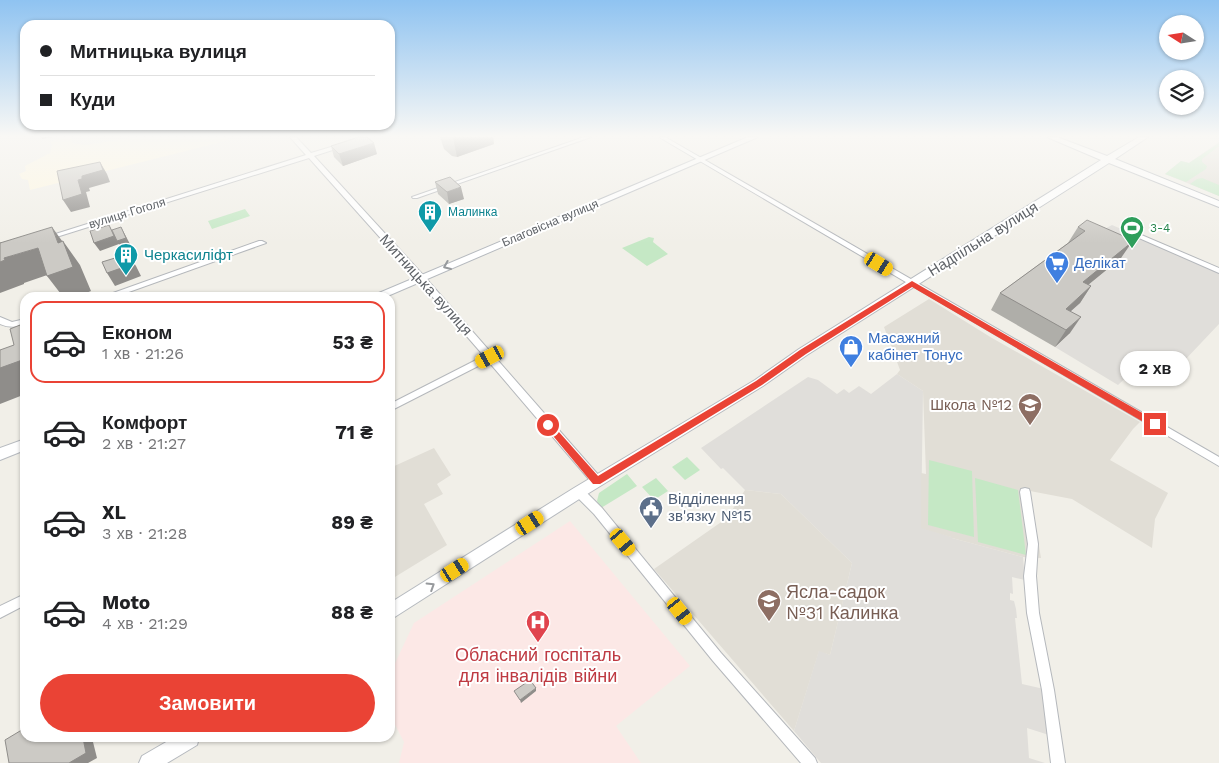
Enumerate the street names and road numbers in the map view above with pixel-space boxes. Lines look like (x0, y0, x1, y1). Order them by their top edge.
street label: вулиця Гоголя (87, 195, 167, 231)
street label: Благовісна вулиця (500, 196, 600, 250)
street label: Надпільна вулиця (925, 198, 1041, 280)
street label: Митницька вулиця (376, 231, 476, 339)

